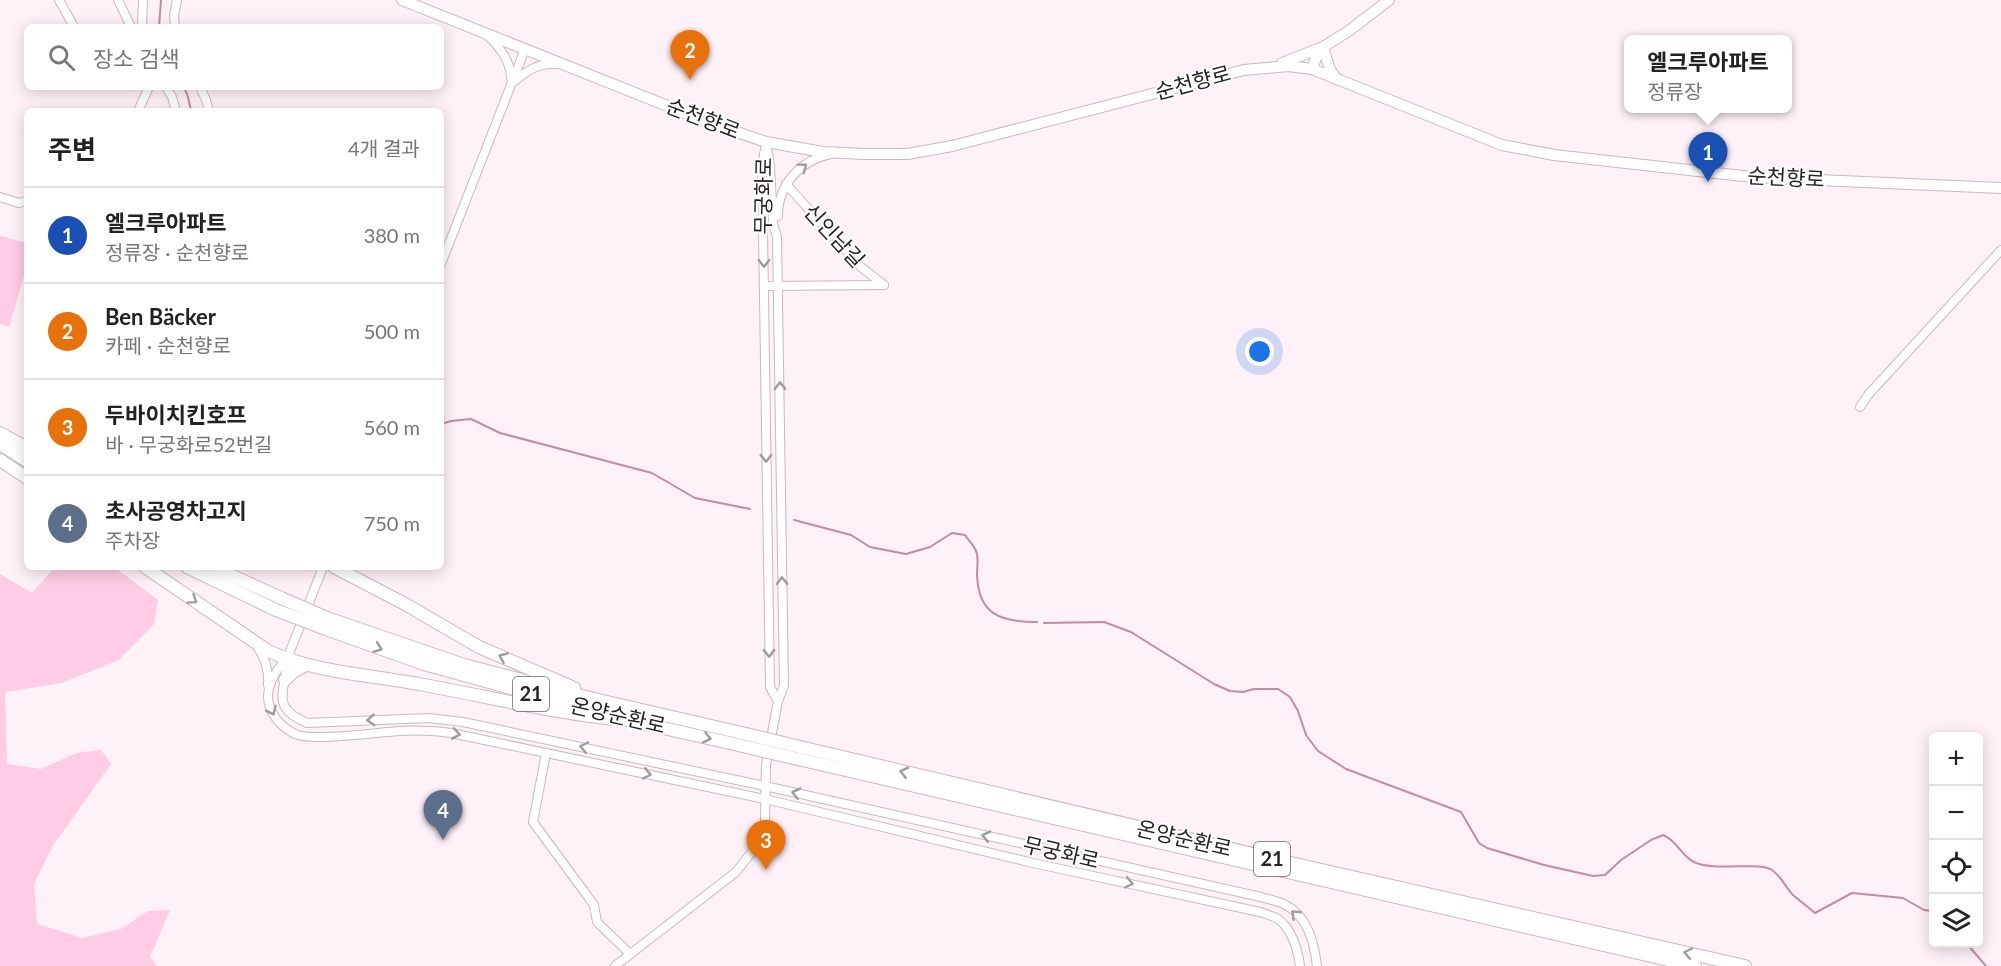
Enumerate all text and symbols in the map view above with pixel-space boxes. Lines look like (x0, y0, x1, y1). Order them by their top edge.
search box (24, 24, 444, 90)
pin: 2 (670, 31, 710, 80)
popup (1624, 35, 1792, 113)
icon: search (45, 41, 78, 74)
text: 장소 검색 (93, 45, 180, 72)
text: 엘크루아파트 (1647, 48, 1769, 75)
street label: 순천향로 (1152, 59, 1233, 104)
text: 정류장 (1647, 79, 1702, 103)
street label: 순천향로 (663, 92, 744, 143)
pin: 1 (1688, 132, 1728, 182)
text: 주변 (48, 133, 96, 165)
text: 4개 결과 (348, 136, 420, 160)
street label: 무궁화로 (749, 157, 776, 235)
street label: 순천향로 (1747, 162, 1825, 191)
one-way arrow (797, 163, 808, 174)
street label: 신인남길 (800, 198, 871, 272)
text: 엘크루아파트 (105, 209, 226, 236)
text: 1 (62, 223, 73, 247)
text: 380 m (364, 223, 420, 247)
text: 정류장 · 순천향로 (105, 240, 249, 264)
one-way arrow (758, 258, 770, 267)
text: Ben Bäcker (105, 303, 216, 330)
text: 2 (62, 319, 73, 343)
text: 500 m (364, 319, 420, 343)
text: 카페 · 순천향로 (105, 333, 231, 357)
your location (1245, 337, 1274, 366)
one-way arrow (774, 382, 786, 391)
text: 두바이치킨호프 (105, 401, 247, 428)
text: 3 (62, 415, 73, 439)
text: 560 m (364, 415, 420, 439)
text: 바 · 무궁화로52번길 (105, 432, 272, 456)
one-way arrow (760, 453, 773, 462)
text: 초사공영차고지 (105, 497, 247, 524)
text: 4 (62, 511, 73, 535)
text: 750 m (364, 511, 420, 535)
text: 주차장 (105, 528, 160, 552)
one-way arrow (776, 576, 788, 585)
one-way arrow (187, 593, 198, 604)
one-way arrow (372, 640, 383, 653)
one-way arrow (763, 648, 775, 657)
one-way arrow (498, 652, 509, 664)
road number: 21 (513, 677, 549, 711)
street label: 온양순환로 (568, 691, 668, 738)
one-way arrow (265, 704, 277, 715)
one-way arrow (367, 713, 376, 726)
one-way arrow (450, 727, 460, 740)
one-way arrow (702, 730, 712, 743)
map controls (1929, 732, 1983, 948)
button: + (1929, 732, 1983, 786)
one-way arrow (580, 741, 590, 754)
one-way arrow (900, 766, 910, 779)
one-way arrow (641, 767, 651, 780)
button: − (1929, 786, 1983, 840)
one-way arrow (791, 788, 801, 801)
pin: 4 (424, 790, 462, 840)
street label: 온양순환로 (1134, 814, 1234, 861)
pin: 3 (746, 820, 786, 870)
one-way arrow (981, 831, 991, 844)
street label: 무궁화로 (1021, 831, 1102, 872)
button: locate (1929, 840, 1983, 894)
road number: 21 (1254, 842, 1290, 876)
one-way arrow (1124, 876, 1134, 889)
button: layers (1929, 894, 1983, 948)
one-way arrow (1292, 910, 1302, 921)
one-way arrow (1683, 948, 1693, 961)

